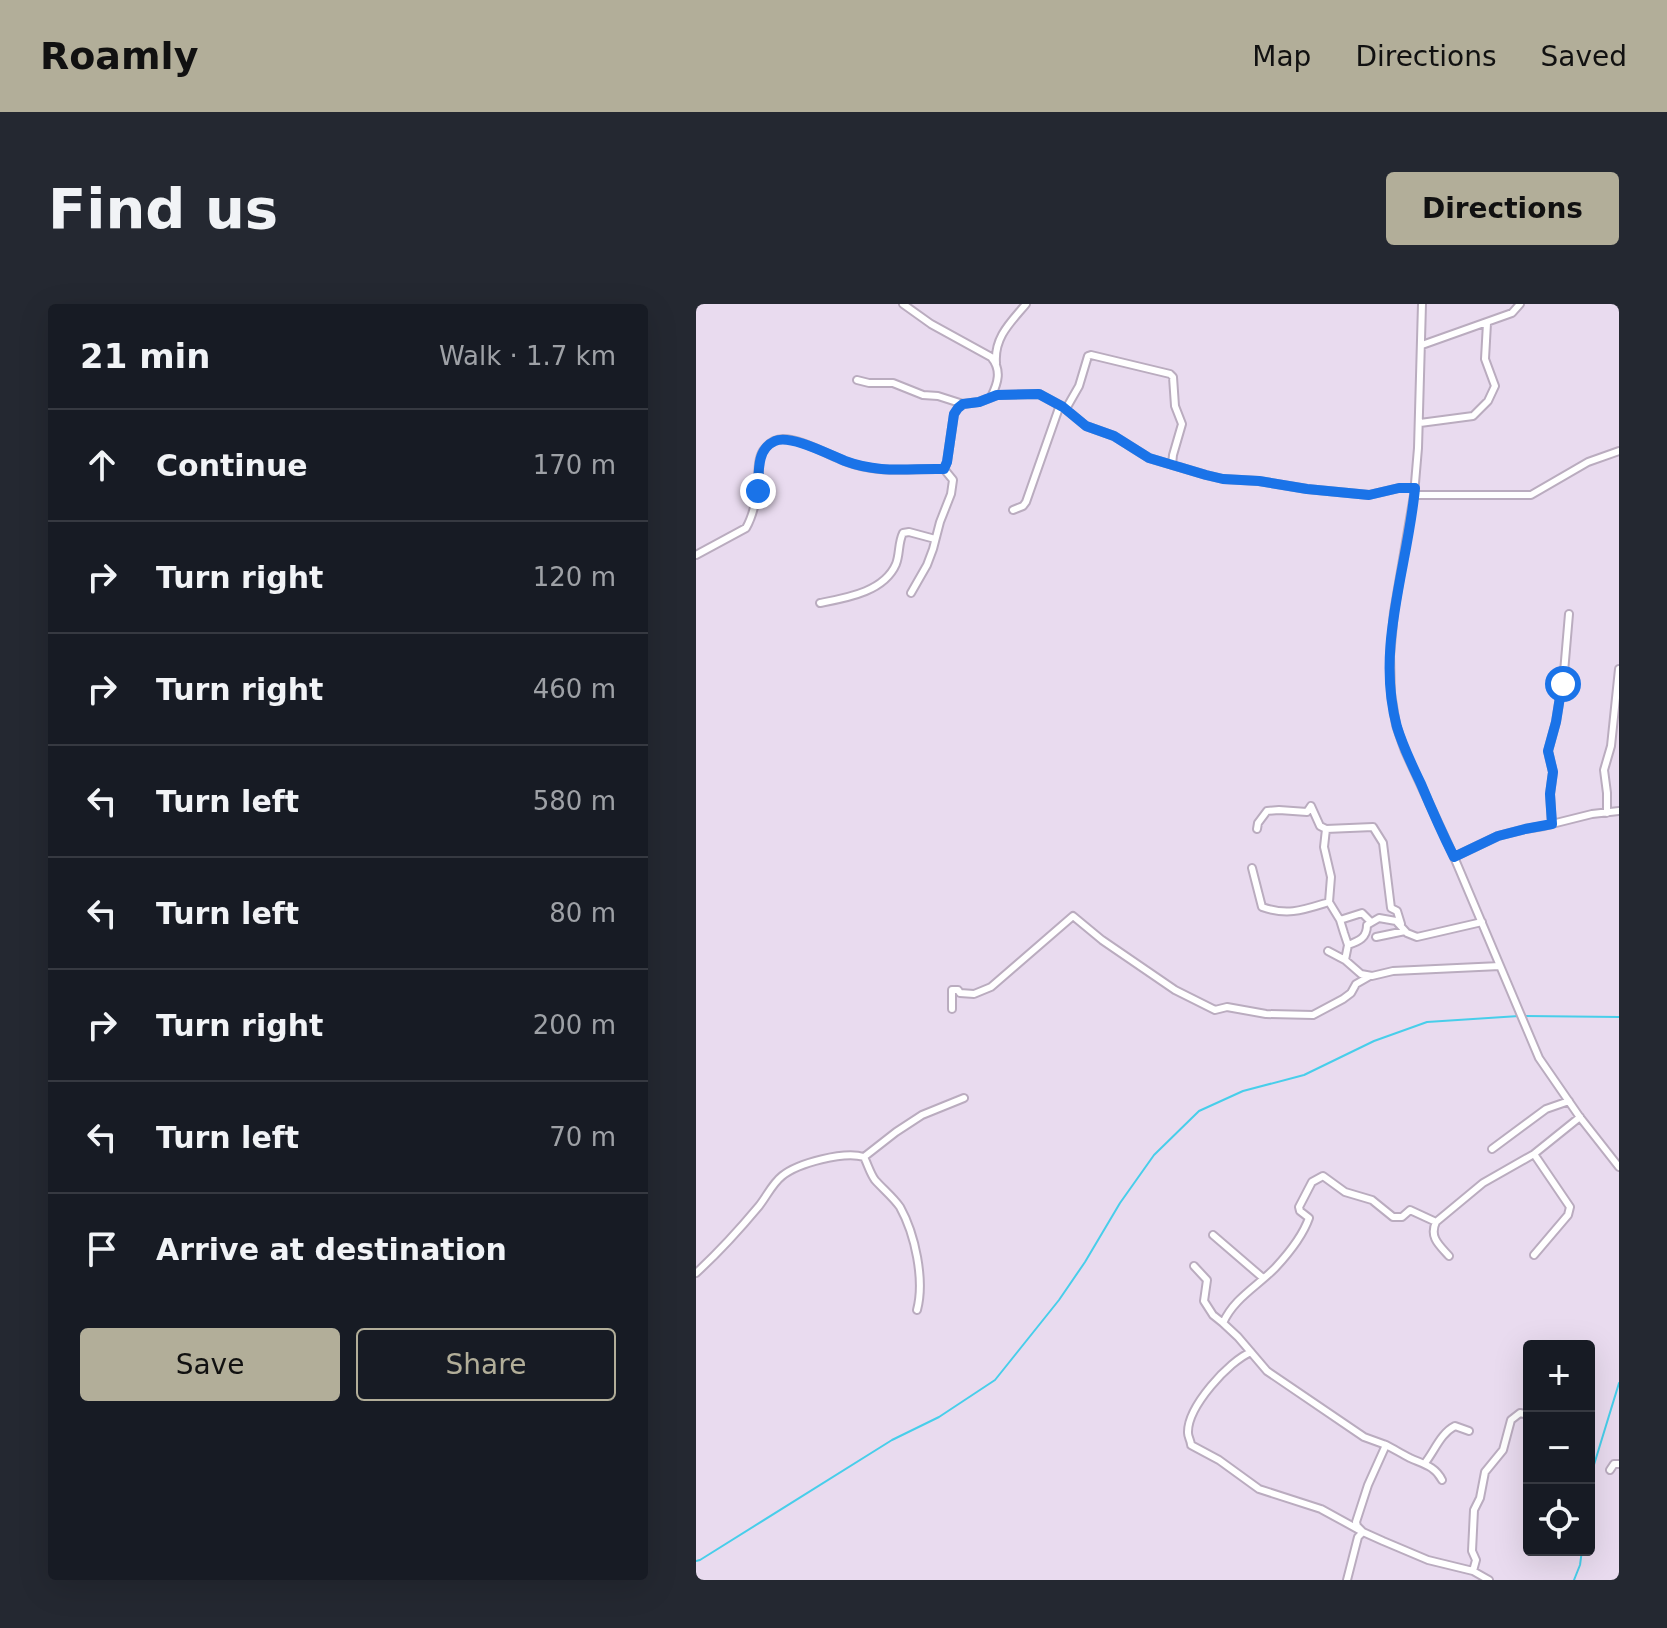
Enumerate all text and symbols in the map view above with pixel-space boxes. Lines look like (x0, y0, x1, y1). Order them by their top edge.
text: Roamly (40, 34, 198, 78)
text: Map (1252, 40, 1311, 73)
text: Directions (1355, 40, 1496, 73)
text: Saved (1540, 40, 1627, 73)
button: Directions (1386, 172, 1619, 245)
text: Find us (48, 176, 278, 241)
text: 21 min (80, 336, 210, 376)
text: Walk · 1.7 km (439, 341, 616, 371)
icon: ahead (80, 443, 124, 487)
text: Continue (156, 448, 308, 483)
text: 170 m (533, 450, 616, 480)
route end (740, 473, 776, 509)
icon: right (80, 555, 124, 599)
text: Turn right (156, 560, 323, 595)
text: 120 m (533, 562, 616, 592)
route start (1545, 666, 1581, 702)
icon: right (80, 667, 124, 711)
text: Turn right (156, 672, 323, 707)
text: 460 m (533, 674, 616, 704)
icon: left (80, 779, 124, 823)
text: Turn left (156, 784, 299, 819)
text: 580 m (533, 786, 616, 816)
icon: left (80, 891, 124, 935)
text: Turn left (156, 896, 299, 931)
text: 80 m (549, 898, 616, 928)
icon: right (80, 1003, 124, 1047)
text: Turn right (156, 1008, 323, 1043)
text: 200 m (533, 1010, 616, 1040)
icon: left (80, 1115, 124, 1159)
text: Turn left (156, 1120, 299, 1155)
text: 70 m (549, 1122, 616, 1152)
icon: arrive (80, 1227, 124, 1271)
text: Arrive at destination (156, 1232, 507, 1267)
button: Save (80, 1328, 340, 1401)
button: Share (356, 1328, 616, 1401)
map controls (1523, 1340, 1595, 1556)
button: + (1523, 1340, 1595, 1412)
button: − (1523, 1412, 1595, 1484)
button: locate (1523, 1484, 1595, 1556)

